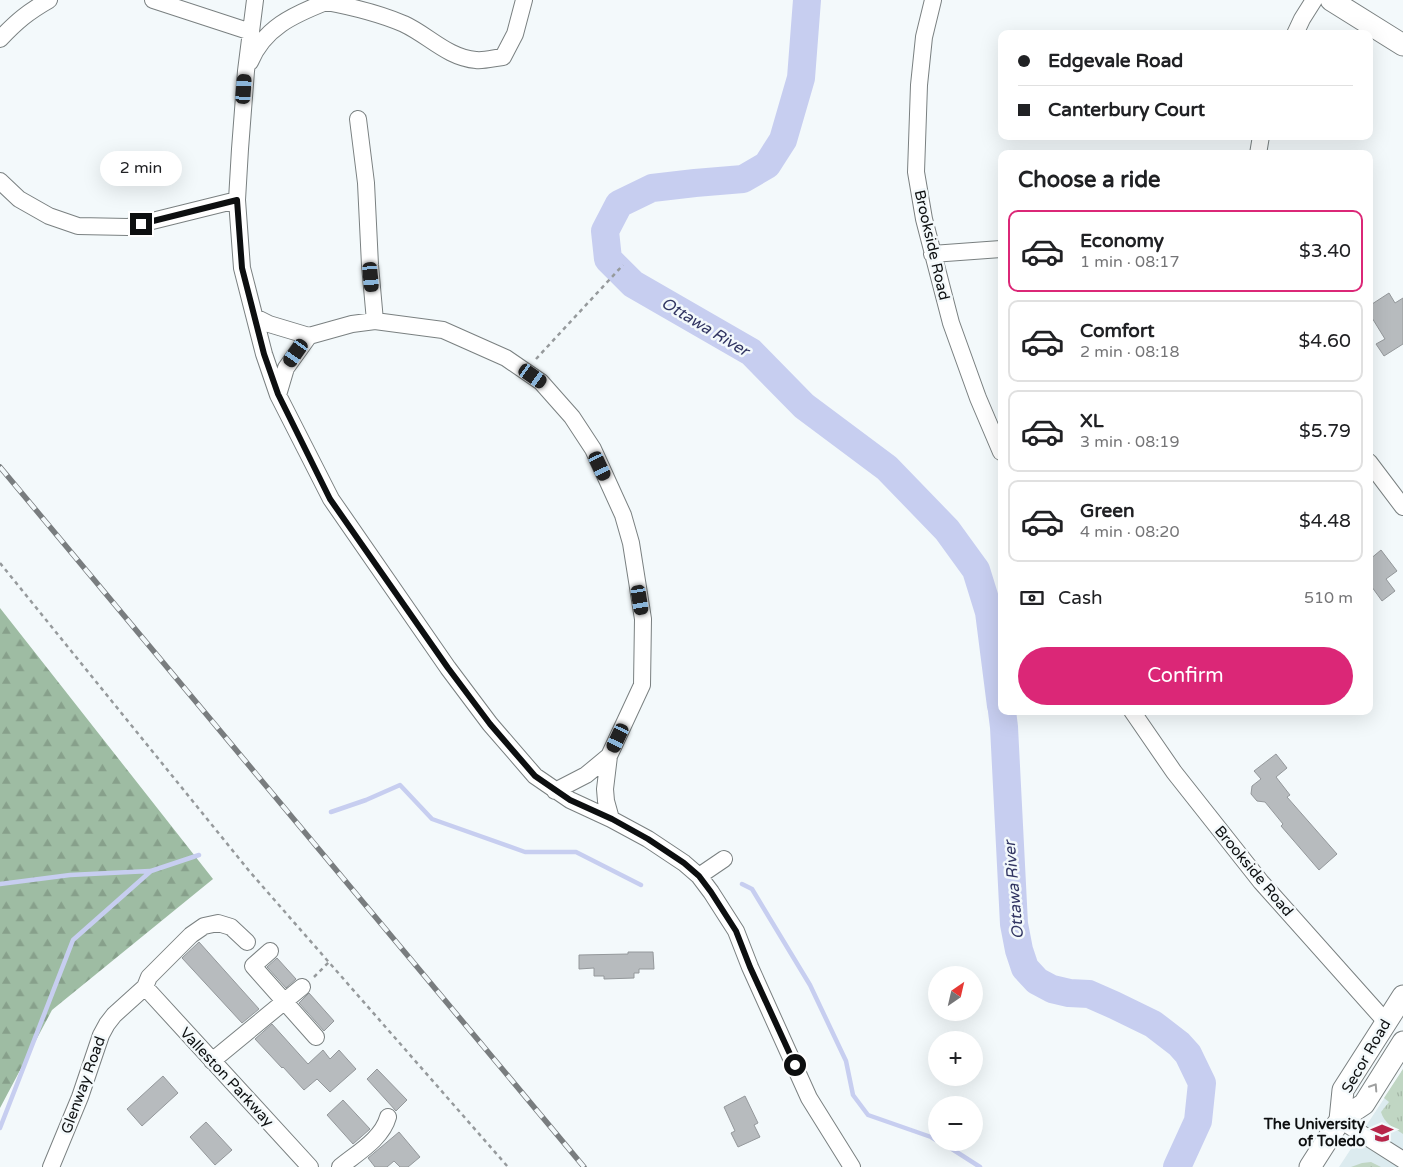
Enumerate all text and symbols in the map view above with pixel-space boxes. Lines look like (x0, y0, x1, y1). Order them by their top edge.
text: Edgevale Road (1048, 50, 1183, 72)
car (235, 74, 252, 104)
text: Canterbury Court (1048, 99, 1205, 121)
callout: 2 min (100, 152, 182, 186)
text: 2 min (120, 158, 162, 178)
text: Choose a ride (1018, 167, 1161, 193)
street label: Brookside Road (911, 188, 953, 302)
route end (130, 213, 152, 235)
icon: car (1020, 229, 1065, 274)
text: Economy (1080, 230, 1164, 252)
text: $3.40 (1299, 240, 1351, 262)
text: 1 min · 08:17 (1080, 252, 1179, 272)
car (362, 261, 379, 293)
water label: Ottawa River (658, 293, 754, 362)
icon: car (1020, 319, 1065, 364)
text: Comfort (1080, 320, 1154, 342)
text: $4.60 (1299, 330, 1351, 352)
car (281, 336, 310, 370)
text: 2 min · 08:18 (1080, 342, 1179, 362)
car (516, 361, 549, 391)
icon: car (1020, 409, 1065, 454)
text: XL (1080, 410, 1104, 432)
text: $5.79 (1299, 420, 1351, 442)
text: 3 min · 08:19 (1080, 432, 1179, 452)
car (586, 449, 613, 483)
icon: car (1020, 499, 1065, 544)
text: Green (1080, 500, 1134, 522)
text: $4.48 (1299, 510, 1351, 532)
text: 4 min · 08:20 (1080, 522, 1179, 542)
car (630, 584, 649, 616)
icon: cash (1018, 584, 1046, 612)
text: Cash (1058, 587, 1103, 609)
text: 510 m (1304, 588, 1353, 608)
button: Confirm (1018, 647, 1353, 705)
car (604, 721, 631, 755)
street label: Brookside Road (1211, 822, 1297, 920)
water label: Ottawa River (1000, 838, 1028, 940)
north arrow (928, 966, 982, 1021)
map controls (928, 966, 983, 1151)
street label: Secor Road (1338, 1016, 1394, 1096)
street label: Valleston Parkway (176, 1024, 278, 1130)
button: + (928, 1031, 983, 1086)
street label: Glenway Road (57, 1034, 109, 1136)
route start (784, 1054, 806, 1076)
one-way arrow (1368, 1084, 1378, 1093)
button: − (928, 1096, 983, 1151)
place label: The University of Toledo (1263, 1115, 1365, 1150)
school or university icon: The University of Toledo (1369, 1120, 1395, 1146)

